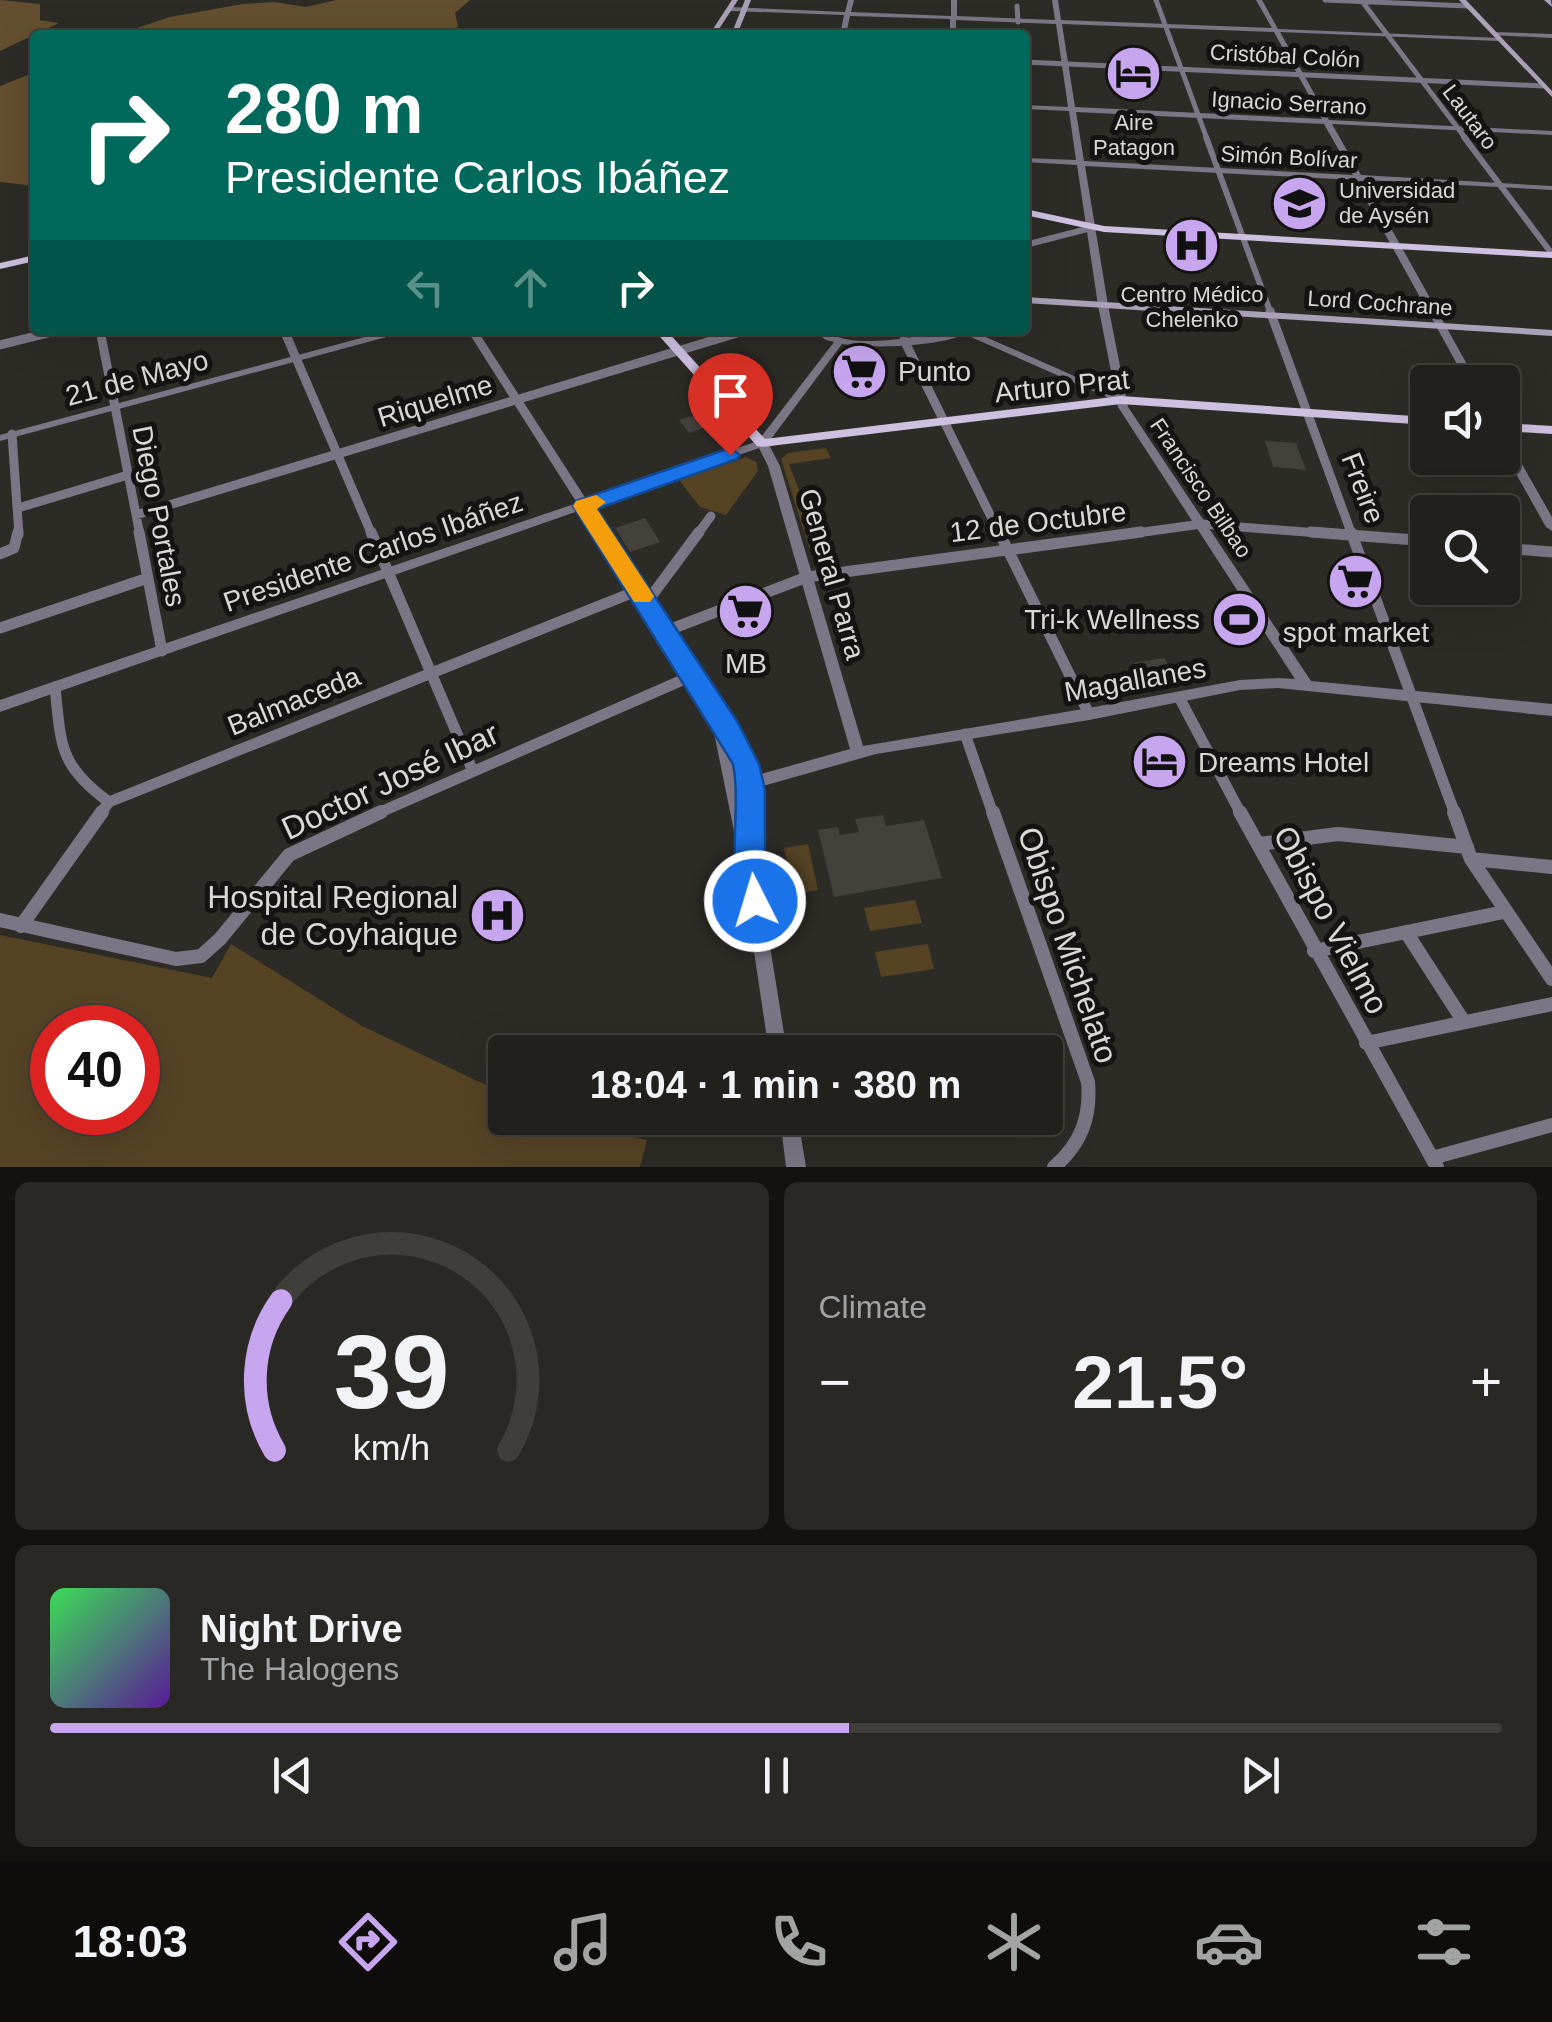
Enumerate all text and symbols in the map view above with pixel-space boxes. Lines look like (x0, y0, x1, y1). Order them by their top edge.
street label: Cristóbal Colón (1209, 40, 1361, 72)
hotel icon: Aire Patagon (1104, 44, 1164, 104)
icon: right (60, 70, 190, 200)
text: 280 m (225, 70, 423, 148)
street label: Lautaro (1438, 80, 1502, 154)
street label: Ignacio Serrano (1211, 86, 1367, 120)
place label: Aire Patagon (1093, 110, 1175, 160)
street label: Simón Bolívar (1220, 141, 1358, 173)
text: Presidente Carlos Ibáñez (225, 152, 730, 203)
school or university icon: Universidad de Aysén (1270, 173, 1330, 233)
place label: Universidad de Aysén (1339, 178, 1455, 228)
hospital icon: Centro Médico Chelenko (1162, 216, 1222, 276)
icon: left (398, 260, 453, 315)
icon: ahead (503, 260, 558, 315)
icon: right (608, 260, 663, 315)
place label: Centro Médico Chelenko (1120, 282, 1264, 332)
street label: Lord Cochrane (1307, 285, 1453, 321)
supermarket icon: Punto (829, 341, 889, 401)
street label: 21 de Mayo (62, 344, 212, 412)
pin (688, 353, 773, 456)
place label: Punto (898, 356, 971, 387)
street label: Arturo Prat (993, 363, 1131, 408)
map controls (1410, 365, 1520, 605)
button: sound (1410, 365, 1520, 475)
icon: arrive (703, 368, 758, 423)
street label: Riquelme (374, 369, 496, 433)
street label: Francisco Bilbao (1145, 414, 1257, 562)
street label: Diego Portales (126, 423, 192, 609)
street label: Freire (1335, 448, 1391, 528)
street label: General Parra (793, 485, 871, 663)
street label: Presidente Carlos Ibáñez (219, 486, 527, 618)
button: search (1410, 495, 1520, 605)
street label: 12 de Octubre (948, 496, 1128, 548)
supermarket icon: spot market (1326, 551, 1386, 611)
supermarket icon: MB (716, 582, 776, 642)
sports icon: Tri-k Wellness (1209, 589, 1269, 649)
place label: Tri-k Wellness (1024, 604, 1200, 635)
place label: spot market (1283, 617, 1429, 648)
place label: MB (725, 648, 767, 679)
street label: Magallanes (1062, 652, 1208, 708)
street label: Balmaceda (223, 660, 365, 742)
street label: Doctor José Ibar (276, 715, 504, 847)
hotel icon: Dreams Hotel (1129, 732, 1189, 792)
place label: Dreams Hotel (1198, 747, 1369, 778)
street label: Obispo Vielmo (1266, 820, 1396, 1020)
street label: Obispo Michelato (1011, 822, 1125, 1068)
position arrow (703, 849, 807, 953)
place label: Hospital Regional de Coyhaique (207, 879, 458, 952)
hospital icon: Hospital Regional de Coyhaique (467, 885, 527, 945)
speed limit sign: 40 (30, 1005, 160, 1135)
text: 18:04 · 1 min · 380 m (590, 1064, 961, 1106)
text: Climate (819, 1289, 927, 1325)
text: 39 (334, 1314, 450, 1430)
text: 21.5° (1072, 1340, 1248, 1424)
text: − (819, 1351, 851, 1413)
text: + (1470, 1351, 1502, 1413)
text: km/h (353, 1428, 430, 1468)
text: Night Drive (200, 1608, 403, 1650)
text: The Halogens (200, 1651, 399, 1687)
icon: previous (265, 1748, 320, 1803)
icon: pause (749, 1748, 804, 1803)
icon: next (1233, 1748, 1288, 1803)
icon: directions (333, 1907, 403, 1977)
icon: music (548, 1907, 618, 1977)
icon: phone (764, 1907, 834, 1977)
icon: climate (979, 1907, 1049, 1977)
icon: car (1194, 1907, 1264, 1977)
icon: filters (1409, 1907, 1479, 1977)
text: 18:03 (73, 1916, 188, 1967)

